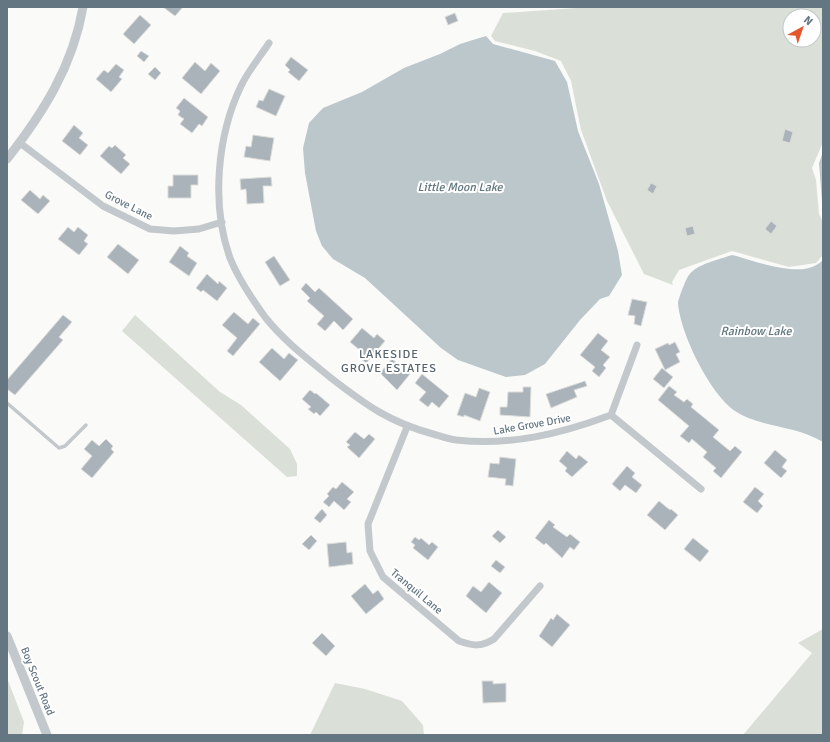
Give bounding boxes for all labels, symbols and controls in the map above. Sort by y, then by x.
north arrow [782,8,822,48]
text: N [801,13,815,28]
water label: Little Moon Lake [417,180,504,195]
street label: Grove Lane [103,188,155,223]
water label: Rainbow Lake [721,324,792,339]
district label: LAKESIDE GROVE ESTATES [341,347,437,376]
street label: Lake Grove Drive [492,411,572,438]
street label: Tranquil Lane [388,566,445,617]
street label: Boy Scout Road [18,645,57,717]

